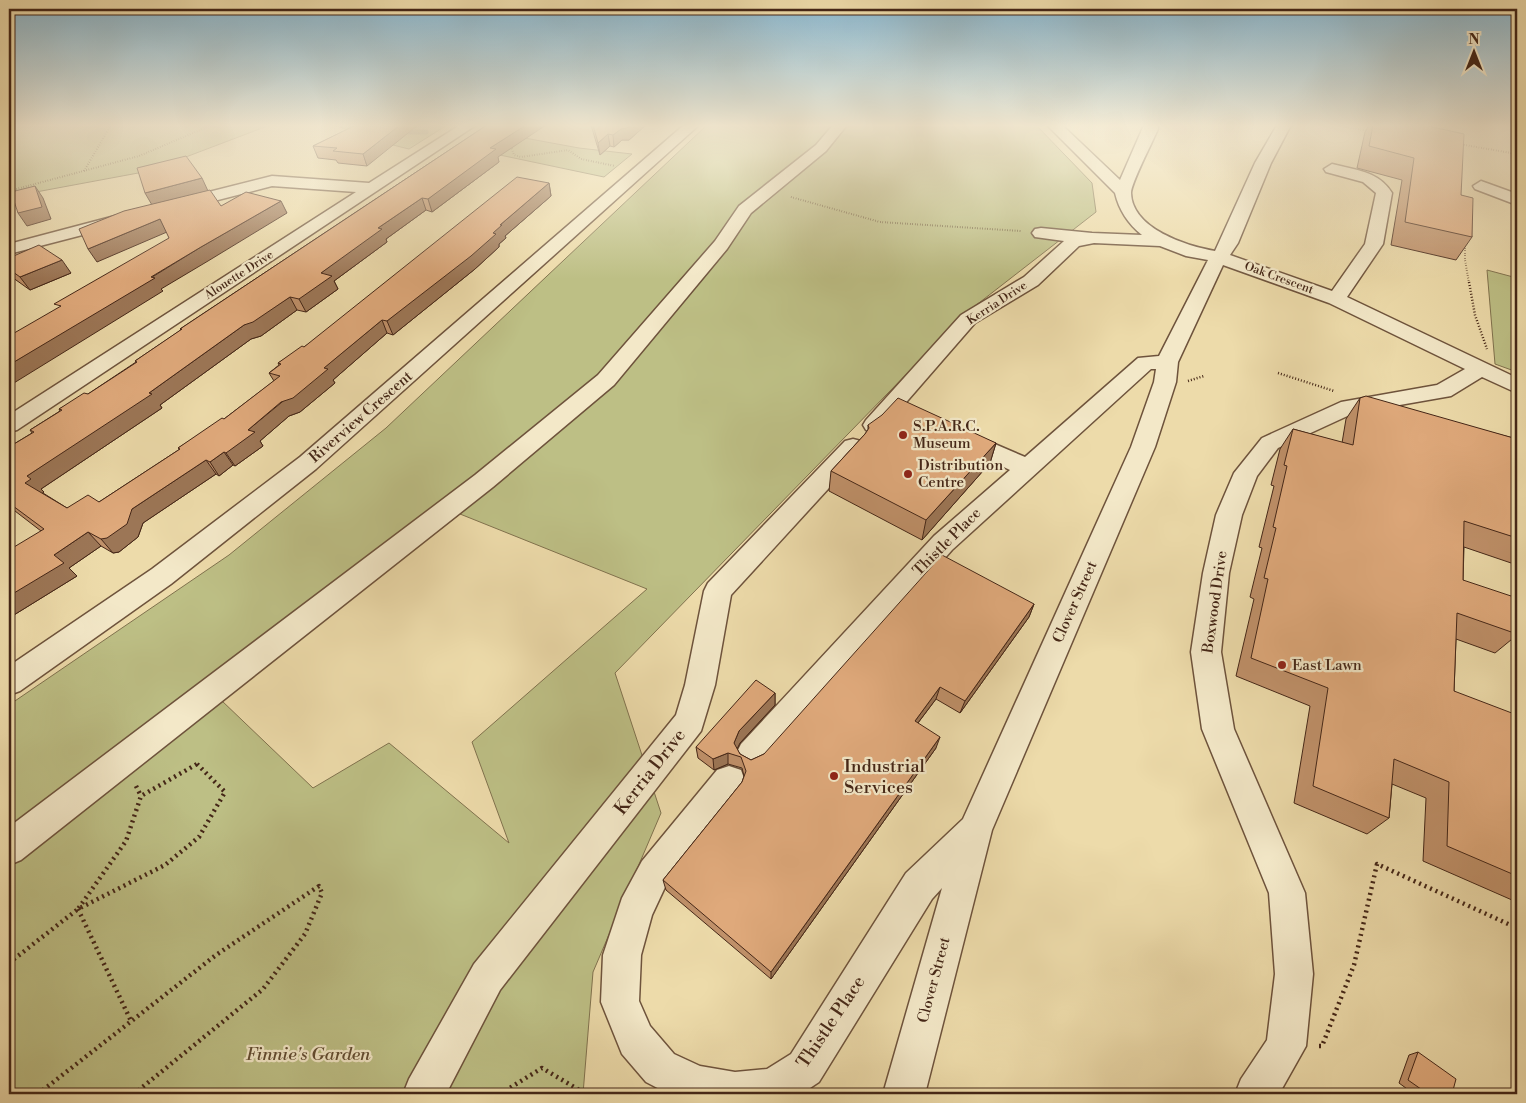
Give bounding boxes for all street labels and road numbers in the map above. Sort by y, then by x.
street label: Alouette Drive [201,247,276,303]
street label: Oak Crescent [1242,259,1316,298]
street label: Kerria Drive [964,278,1030,328]
street label: Riverview Crescent [305,366,417,467]
street label: Thistle Place [909,504,985,580]
street label: Boxwood Drive [1198,550,1232,655]
street label: Clover Street [1048,557,1102,646]
street label: Kerria Drive [609,724,691,820]
street label: Clover Street [913,934,955,1025]
street label: Thistle Place [792,971,870,1073]

